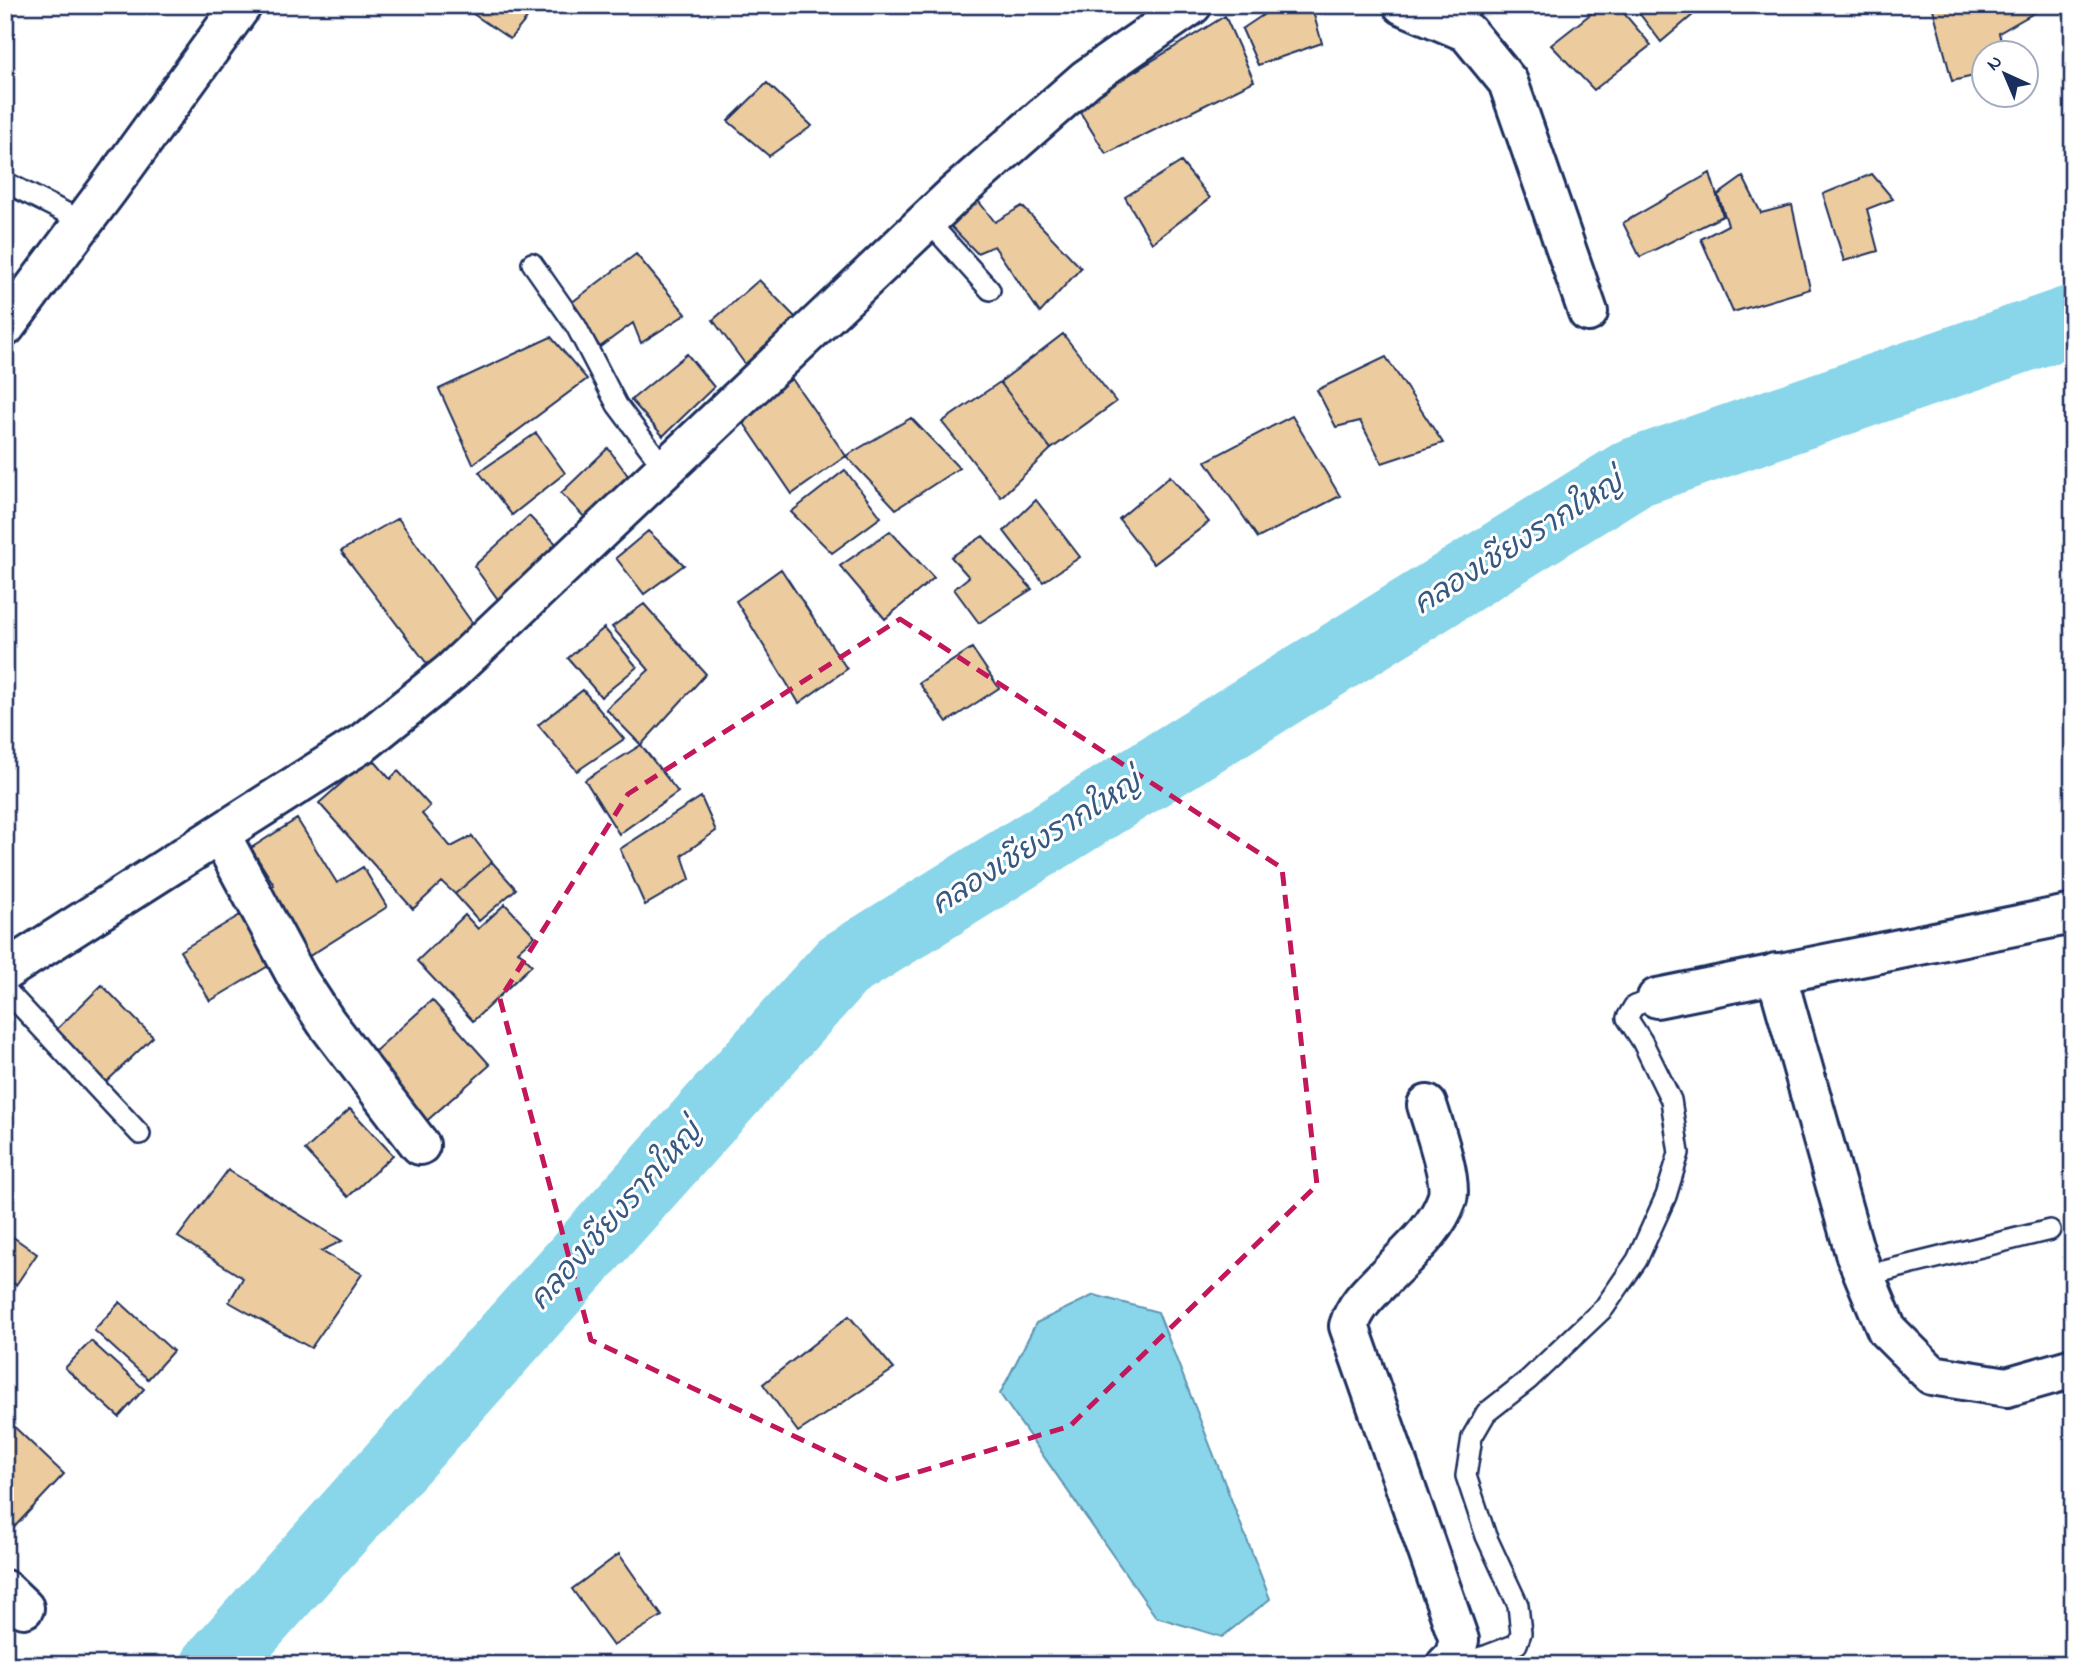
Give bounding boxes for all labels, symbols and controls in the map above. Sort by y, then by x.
north arrow [1969,38,2039,108]
text: N [1981,49,2009,78]
water label: คลองเชียงรากใหญ่ [1405,459,1637,627]
water label: คลองเชียงรากใหญ่ [923,759,1155,927]
water label: คลองเชียงรากใหญ่ [519,1108,717,1321]

